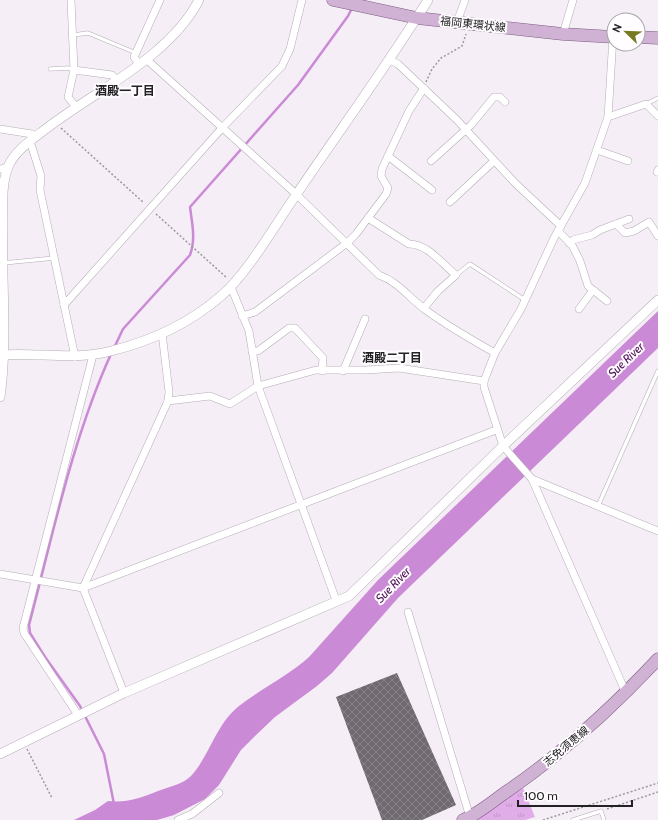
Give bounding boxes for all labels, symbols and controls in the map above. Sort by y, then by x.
north arrow [606,12,646,52]
street label: 福岡東環状線 [439,14,507,34]
text: N [609,22,625,34]
district label: 酒殿一丁目 [95,83,155,98]
water label: Sue River [605,338,648,380]
district label: 酒殿二丁目 [362,350,422,365]
water label: Sue River [372,563,414,606]
street label: 志免須恵線 [540,723,592,769]
scale bar [518,782,632,808]
text: 100 m [524,788,558,803]

